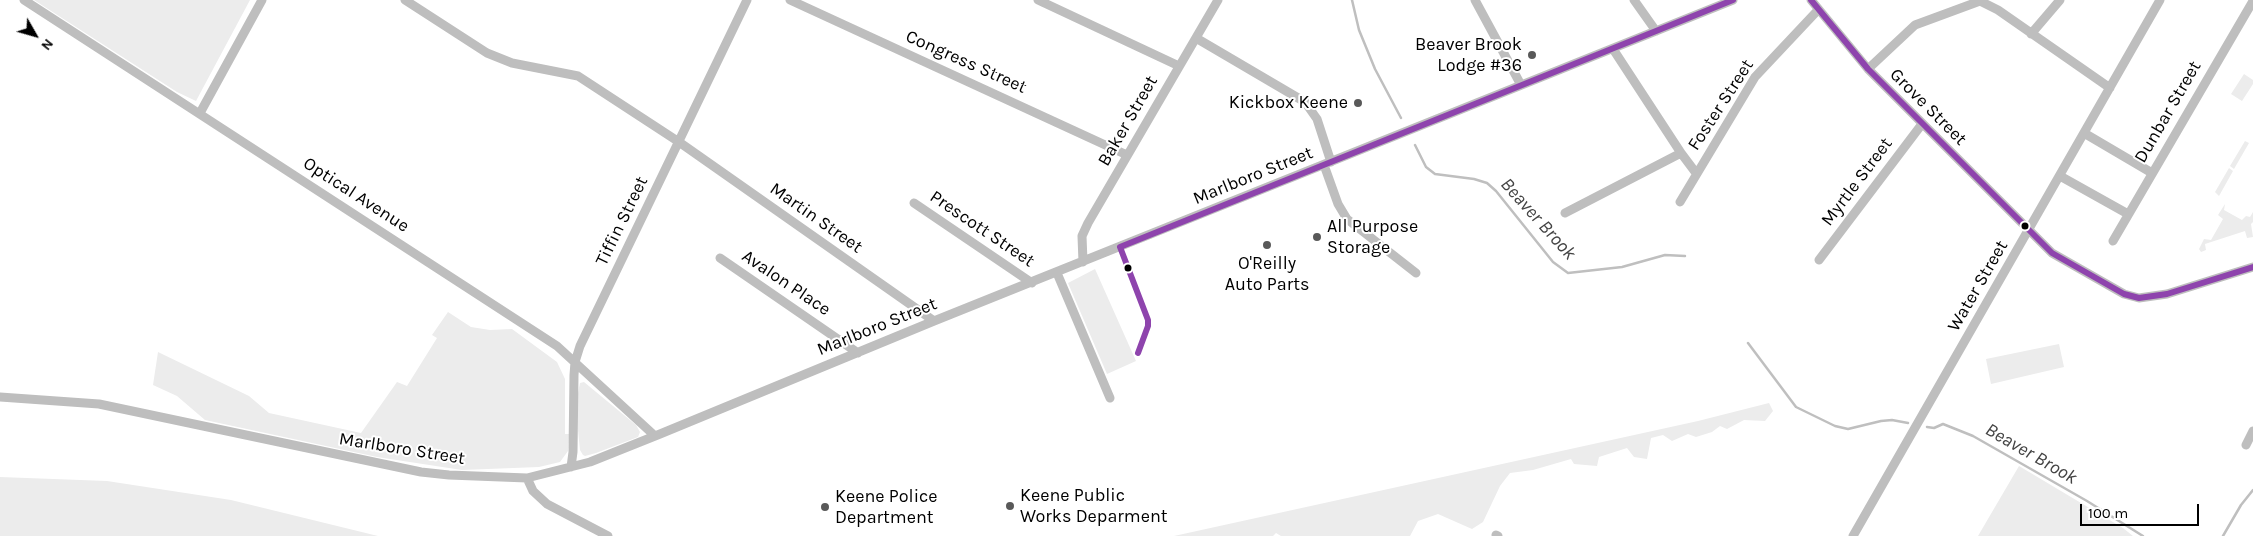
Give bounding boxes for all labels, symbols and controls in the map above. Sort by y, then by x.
north arrow [10,10,60,60]
street label: Congress Street [902,26,1030,98]
place label: Beaver Brook Lodge #36 [1415,34,1522,76]
text: N [37,35,57,54]
marker: Beaver Brook Lodge #36 [1526,49,1538,61]
street label: Foster Street [1684,55,1758,155]
street label: Dunbar Street [2130,57,2206,167]
street label: Grove Street [1885,64,1971,150]
street label: Baker Street [1093,72,1163,170]
place label: Kickbox Keene [1229,92,1348,114]
marker: Kickbox Keene [1352,97,1364,109]
street label: Myrtle Street [1817,134,1897,230]
street label: Marlboro Street [1190,142,1316,210]
street label: Optical Avenue [299,153,413,237]
street label: Tiffin Street [591,173,653,269]
water label: Beaver Brook [1495,173,1581,265]
street label: Martin Street [765,178,867,258]
street label: Prescott Street [926,186,1038,272]
place label: All Purpose Storage [1327,216,1418,258]
unlabelled marker [2020,221,2030,231]
marker: All Purpose Storage [1311,231,1323,243]
street label: Water Street [1943,237,2013,335]
marker: O'Reilly Auto Parts [1261,239,1273,251]
street label: Avalon Place [738,245,834,321]
place label: O'Reilly Auto Parts [1225,253,1309,296]
unlabelled marker [1123,263,1133,273]
street label: Marlboro Street [814,293,940,361]
water label: Beaver Brook [1981,419,2081,489]
street label: Marlboro Street [337,428,467,470]
place label: Keene Public Works Deparment [1020,485,1168,528]
place label: Keene Police Department [835,486,938,528]
scale bar [2083,494,2202,526]
marker: Keene Public Works Deparment [1004,500,1016,512]
marker: Keene Police Department [819,501,831,513]
text: 100 m [2088,504,2128,522]

